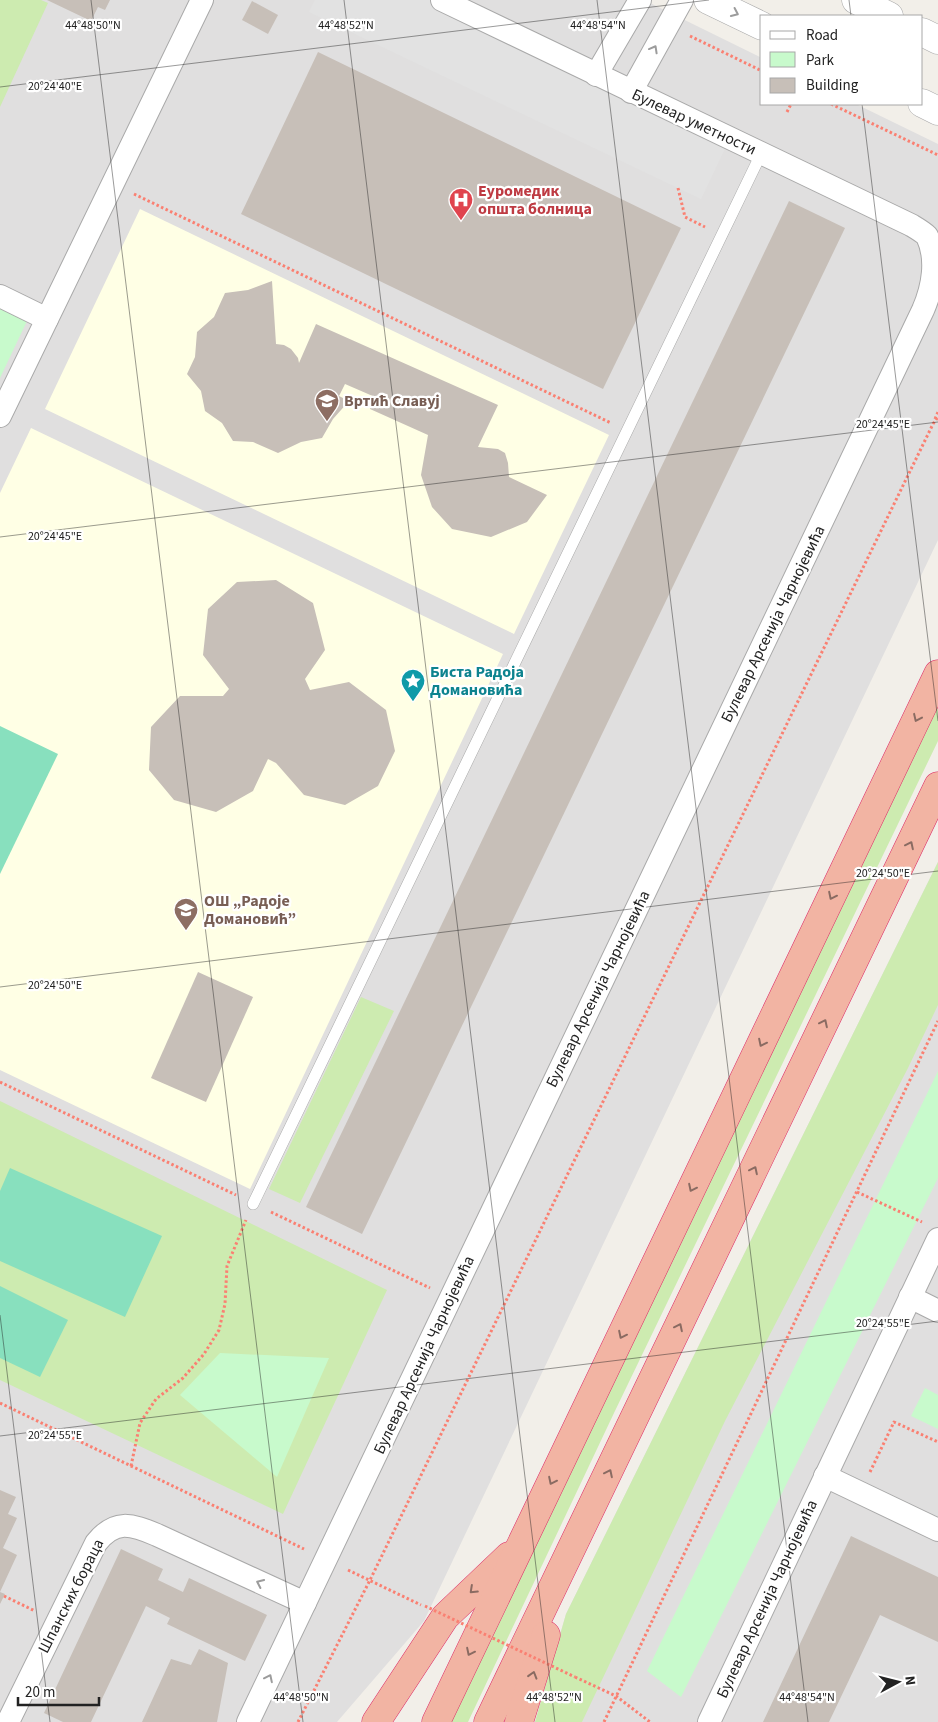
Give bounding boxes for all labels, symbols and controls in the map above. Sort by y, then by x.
one-way arrow [730,6,739,17]
legend [760,15,923,105]
text: 44°48'50"N [65,17,121,34]
text: 44°48'52"N [318,17,374,34]
text: 44°48'54"N [570,17,626,34]
text: Road [806,25,838,46]
one-way arrow [648,45,658,54]
text: Park [806,50,835,71]
text: Building [806,75,859,96]
text: 20°24'40"E [28,78,82,95]
street label: Булевар уметности [628,83,760,161]
place label: Еуромедик општа болница [478,180,592,220]
hospital icon: Еуромедик општа болница [448,187,474,221]
school or university icon: Вртић Славуј [314,388,340,422]
place label: Вртић Славуј [344,390,440,412]
text: 20°24'45"E [856,416,910,433]
street label: Булевар Арсенија Чарнојевића [716,522,830,726]
text: 20°24'45"E [28,528,82,545]
place label: Биста Радоја Домановића [430,661,524,701]
place icon: Биста Радоја Домановића [400,668,426,702]
one-way arrow [913,713,924,722]
one-way arrow [903,841,914,850]
text: 20°24'50"E [856,865,910,882]
street label: Булевар Арсенија Чарнојевића [541,887,655,1091]
place label: ОШ „Радоје Домановић” [204,890,296,930]
one-way arrow [828,891,838,900]
school or university icon: ОШ „Радоје Домановић” [173,897,199,931]
text: 20°24'50"E [28,977,82,994]
one-way arrow [818,1019,829,1028]
one-way arrow [758,1037,768,1046]
one-way arrow [748,1166,758,1175]
one-way arrow [688,1183,698,1192]
street label: Булевар Арсенија Чарнојевића [368,1252,480,1458]
text: 20°24'55"E [856,1315,910,1332]
one-way arrow [673,1323,683,1332]
one-way arrow [618,1329,628,1338]
text: 20°24'55"E [28,1427,82,1444]
one-way arrow [603,1469,613,1478]
one-way arrow [547,1476,558,1485]
street label: Булевар Арсенија Чарнојевића [711,1496,823,1702]
street label: Шпанских бораца [33,1535,109,1657]
one-way arrow [256,1578,265,1589]
one-way arrow [470,1584,479,1593]
one-way arrow [466,1646,476,1655]
north arrow [873,1657,923,1707]
one-way arrow [528,1672,538,1680]
scale bar [18,1674,99,1706]
one-way arrow [263,1674,273,1683]
text: N [899,1675,920,1686]
text: 20 m [25,1682,55,1703]
text: 44°48'50"N [273,1689,329,1706]
text: 44°48'52"N [526,1689,582,1706]
text: 44°48'54"N [779,1689,835,1706]

